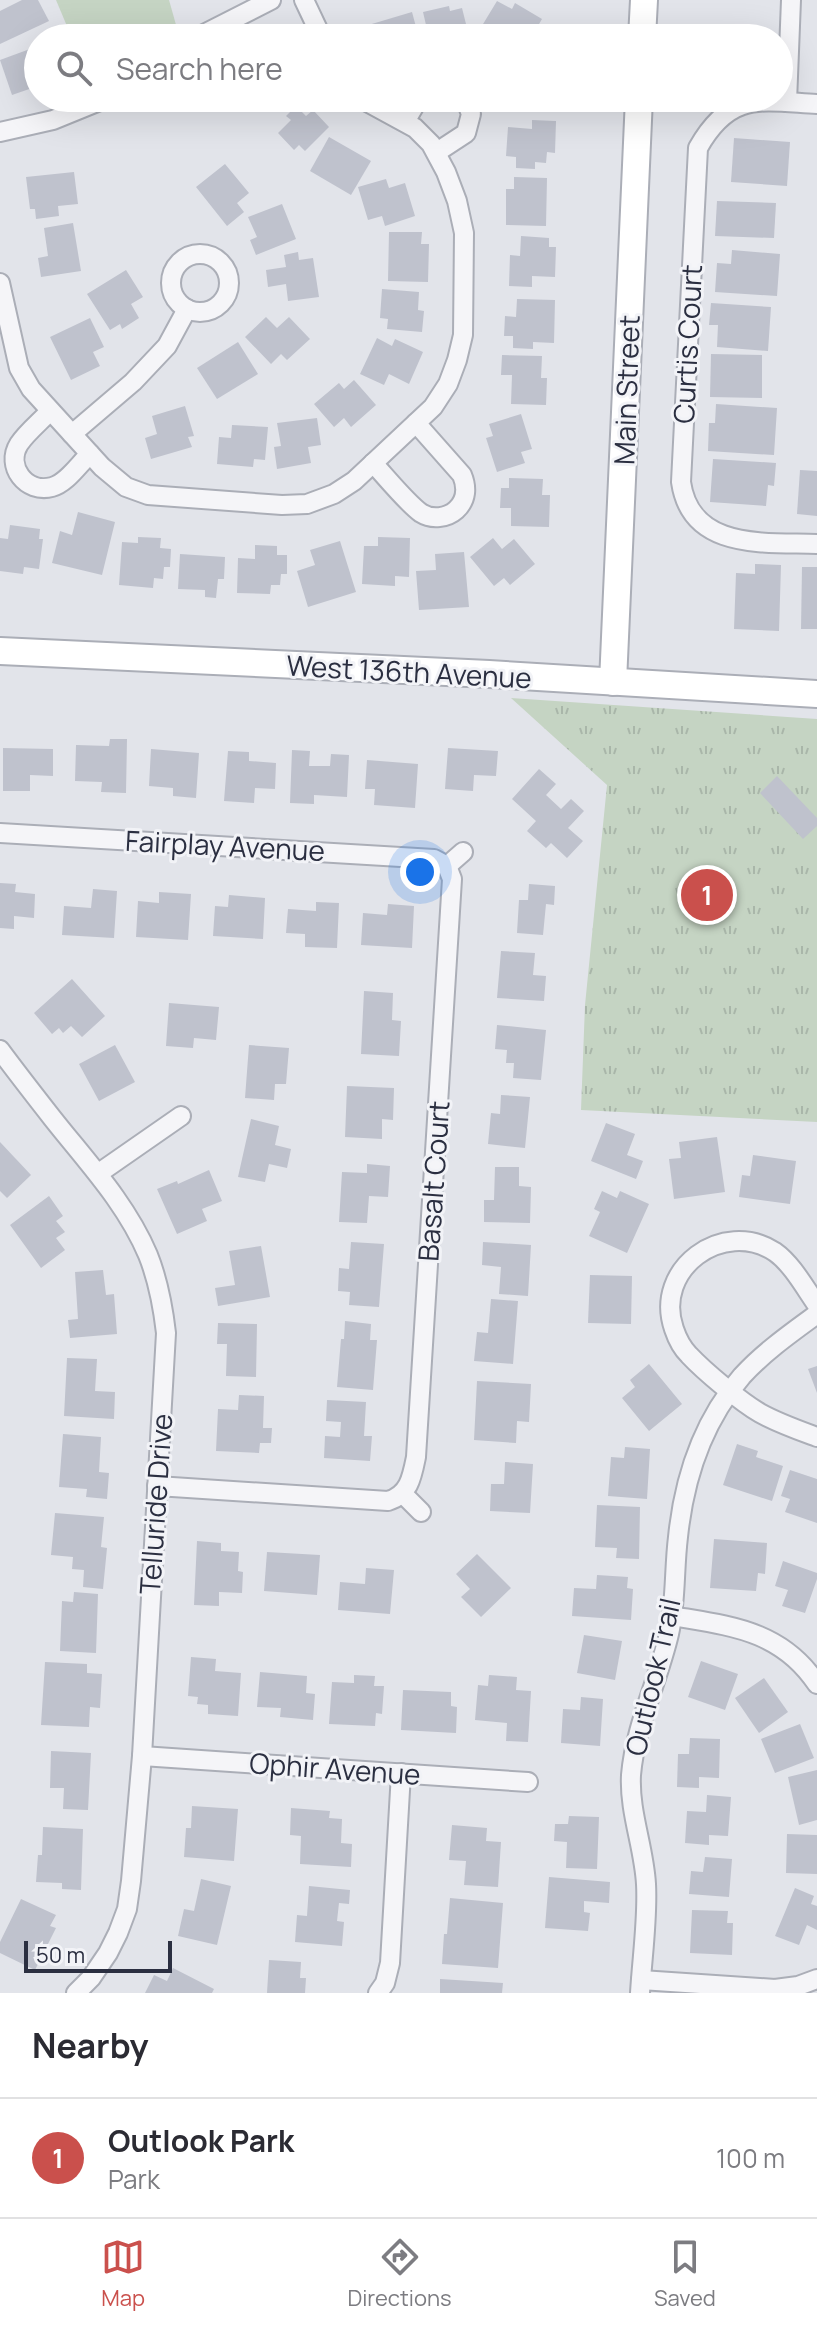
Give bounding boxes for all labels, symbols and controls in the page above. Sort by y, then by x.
search box [24,24,793,112]
icon: search [52,46,96,90]
text: Search here [116,48,283,89]
street label: Curtis Court [664,263,710,425]
street label: Main Street [604,314,648,466]
street label: West 136th Avenue [285,646,533,696]
street label: Fairplay Avenue [124,821,326,869]
your location [400,852,440,892]
pin: 1 [681,865,733,925]
street label: Basalt Court [408,1099,458,1262]
street label: Telluride Drive [130,1412,180,1596]
street label: Outlook Trail [615,1594,689,1759]
street label: Ophir Avenue [248,1743,422,1793]
scale bar [24,1937,172,1973]
text: 50 m [36,1940,85,1970]
text: Nearby [32,2022,148,2068]
text: Outlook Park [108,2120,294,2161]
text: 1 [52,2140,64,2176]
text: 100 m [716,2140,785,2176]
text: Park [108,2161,160,2197]
tab: Map [101,2235,145,2313]
tab: Directions [347,2235,452,2313]
tab: Saved [654,2235,716,2313]

